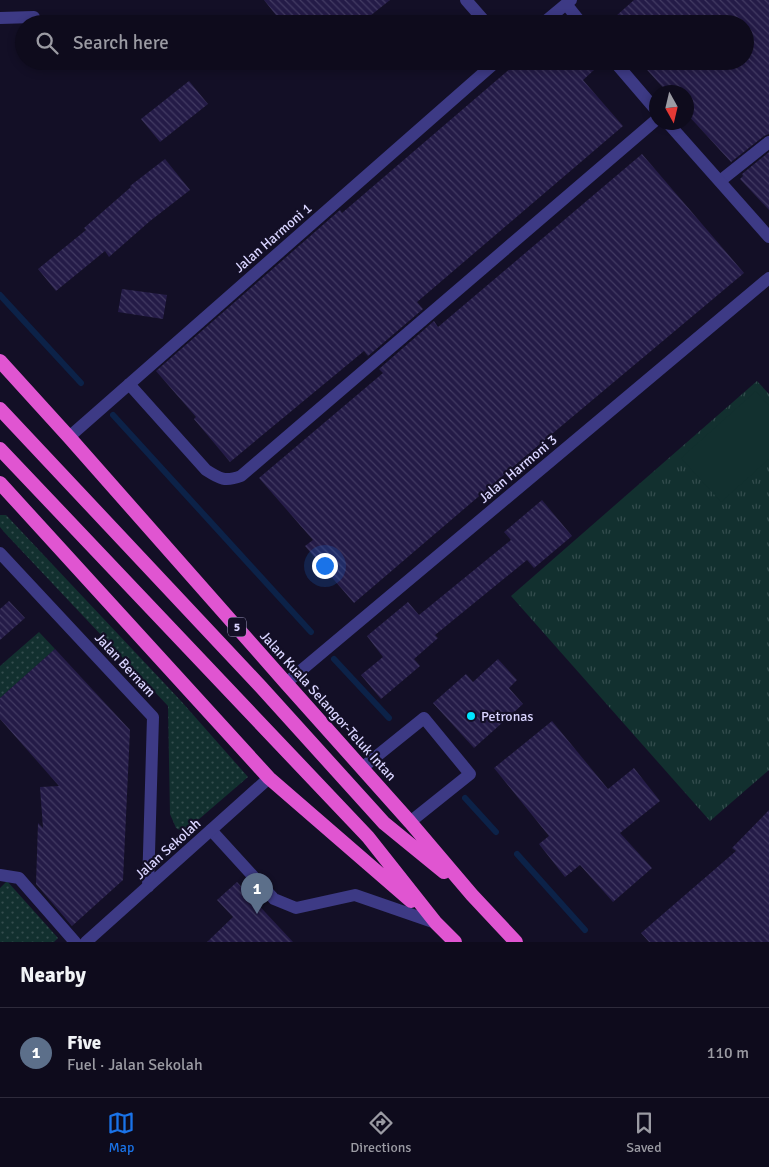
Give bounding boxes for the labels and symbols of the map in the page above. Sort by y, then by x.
north arrow [649,85,694,130]
street label: Jalan Harmoni 1 [231,200,315,276]
street label: Jalan Harmoni 3 [475,431,561,507]
your location [312,553,338,579]
road number: 5 [228,618,246,636]
street label: Jalan Kuala Selangor-Teluk Intan [256,628,400,784]
street label: Jalan Bernam [91,629,159,701]
place label: Petronas [481,708,534,725]
marker: Petronas [465,710,477,722]
street label: Jalan Sekolah [132,815,204,883]
pin: 1 [241,873,273,914]

